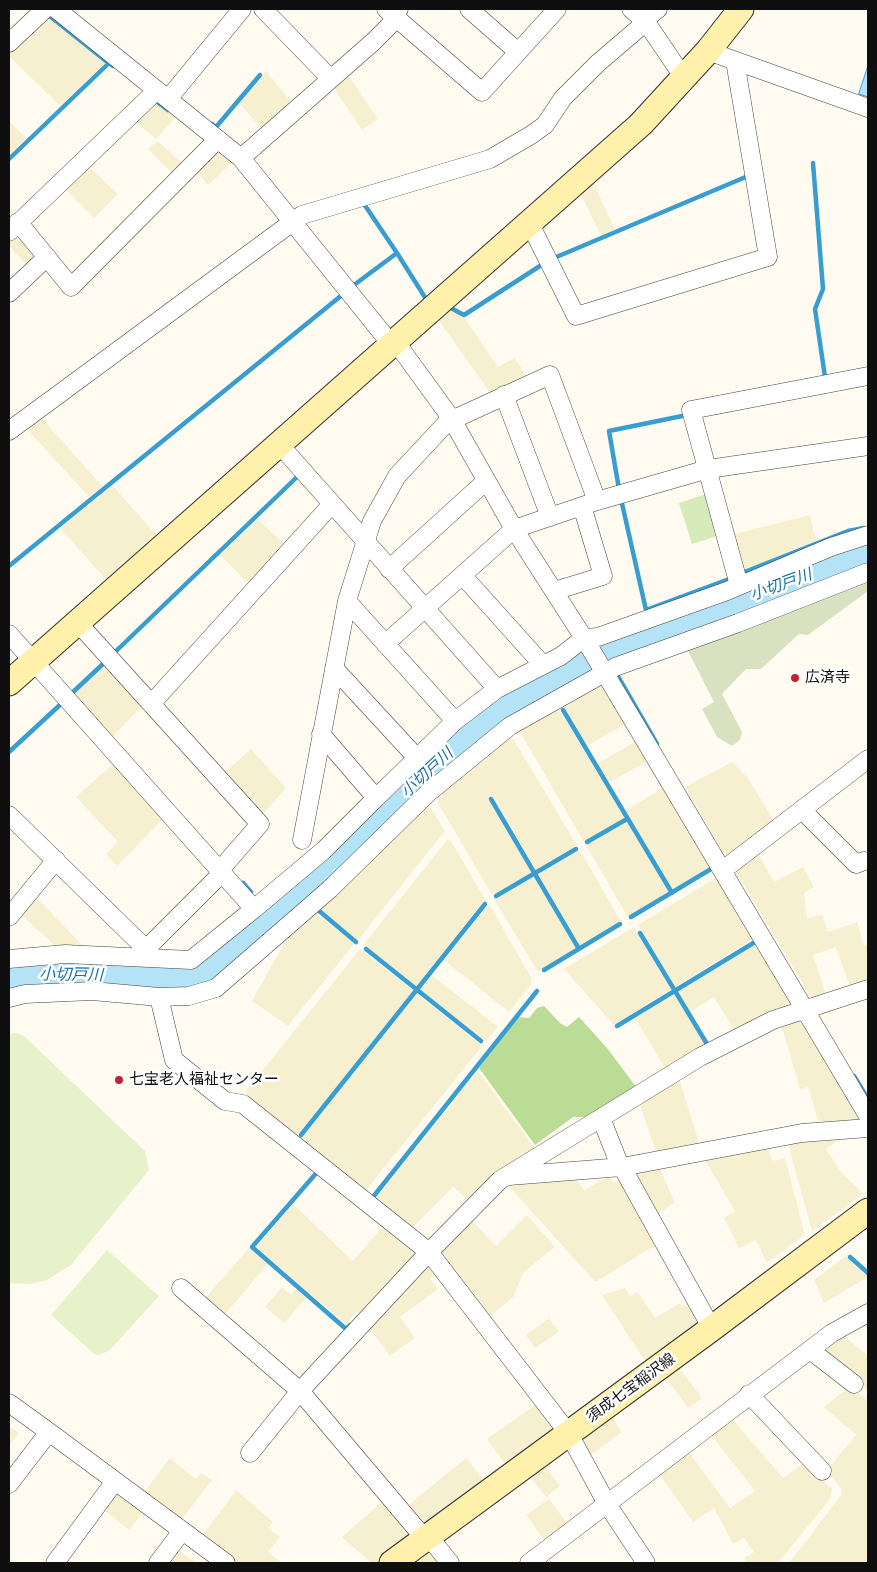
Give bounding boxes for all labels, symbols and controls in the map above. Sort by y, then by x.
water label: 小切戸川 [748,565,814,605]
place label: 広済寺 [805,669,850,687]
marker: 広済寺 [789,672,801,684]
water label: 小切戸川 [397,744,457,802]
water label: 小切戸川 [39,965,103,985]
place label: 七宝老人福祉センター [129,1071,279,1089]
marker: 七宝老人福祉センター [113,1074,125,1086]
street label: 須成七宝稲沢線 [583,1350,679,1426]

